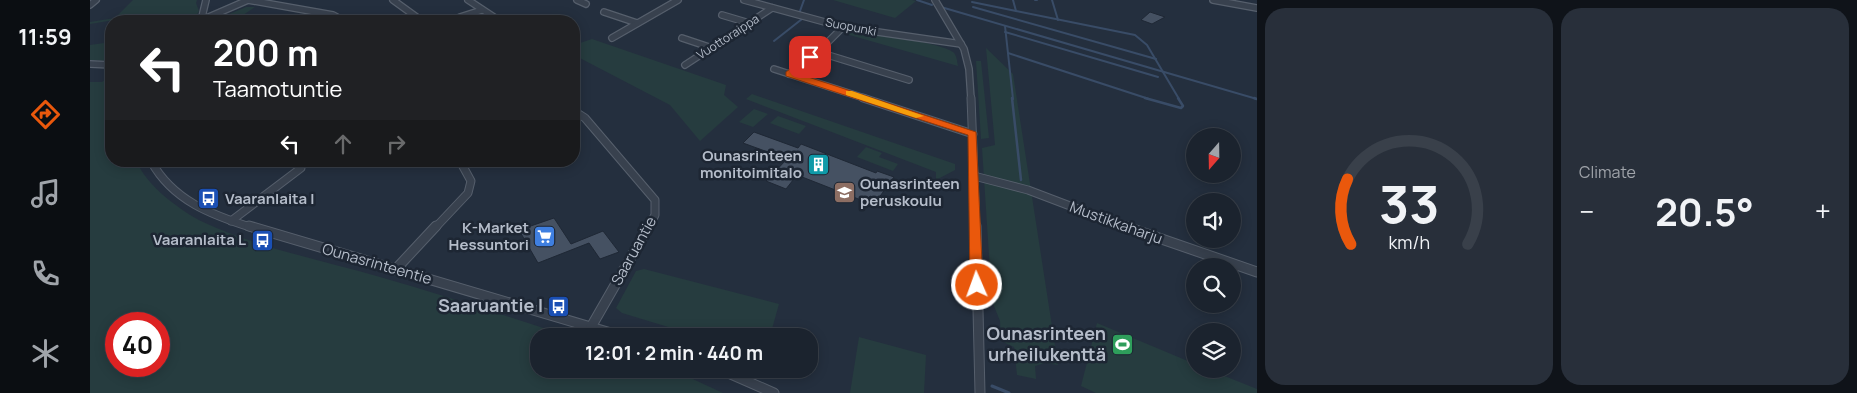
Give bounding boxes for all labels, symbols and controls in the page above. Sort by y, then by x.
street label: Vuottoraippa [693,10,762,63]
street label: Suopunki [824,13,878,40]
text: 11:59 [18,22,72,52]
text: 200 m [213,29,318,77]
icon: left [130,35,195,100]
pin [789,36,831,78]
icon: arrive [796,43,824,71]
text: Taamotuntie [213,74,342,104]
icon: directions [28,97,63,132]
north arrow [1186,128,1241,182]
map controls [1186,128,1241,378]
icon: left [276,130,304,158]
icon: ahead [329,130,357,158]
icon: right [382,130,410,158]
place label: Ounasrinteen monitoimitalo [700,145,802,183]
building icon: Ounasrinteen monitoimitalo [806,153,830,177]
text: Climate [1579,161,1636,183]
text: 33 [1379,168,1439,239]
place label: Ounasrinteen peruskoulu [860,173,960,211]
icon: music [28,176,63,211]
school or university icon: Ounasrinteen peruskoulu [832,181,856,205]
text: 20.5° [1655,185,1754,237]
bus stop icon: Vaaranlaita I [197,187,221,211]
place label: Vaaranlaita I [225,188,314,209]
text: − [1579,192,1594,230]
text: + [1815,192,1831,230]
button: sound [1186,193,1241,248]
street label: Mustikkaharju [1067,196,1166,249]
street label: Saaruantie [606,212,661,289]
place label: K-Market Hessuntori [449,217,529,255]
supermarket icon: K-Market Hessuntori [533,225,557,249]
bus stop icon: Vaaranlaita L [250,228,274,252]
place label: Vaaranlaita L [153,229,246,250]
text: km/h [1388,230,1430,254]
street label: Ounasrinteentie [320,238,435,289]
icon: phone [28,256,63,291]
position arrow [950,258,1002,310]
button: search [1186,258,1241,313]
place label: Saaruantie I [438,293,543,317]
bus stop icon: Saaruantie I [547,294,571,318]
speed limit sign: 40 [105,312,170,377]
place label: Ounasrinteen urheilukenttä [986,321,1106,366]
button: layers [1186,323,1241,378]
sports icon: Ounasrinteen urheilukenttä [1110,332,1134,356]
icon: climate [28,336,63,371]
text: 12:01 · 2 min · 440 m [585,340,763,366]

